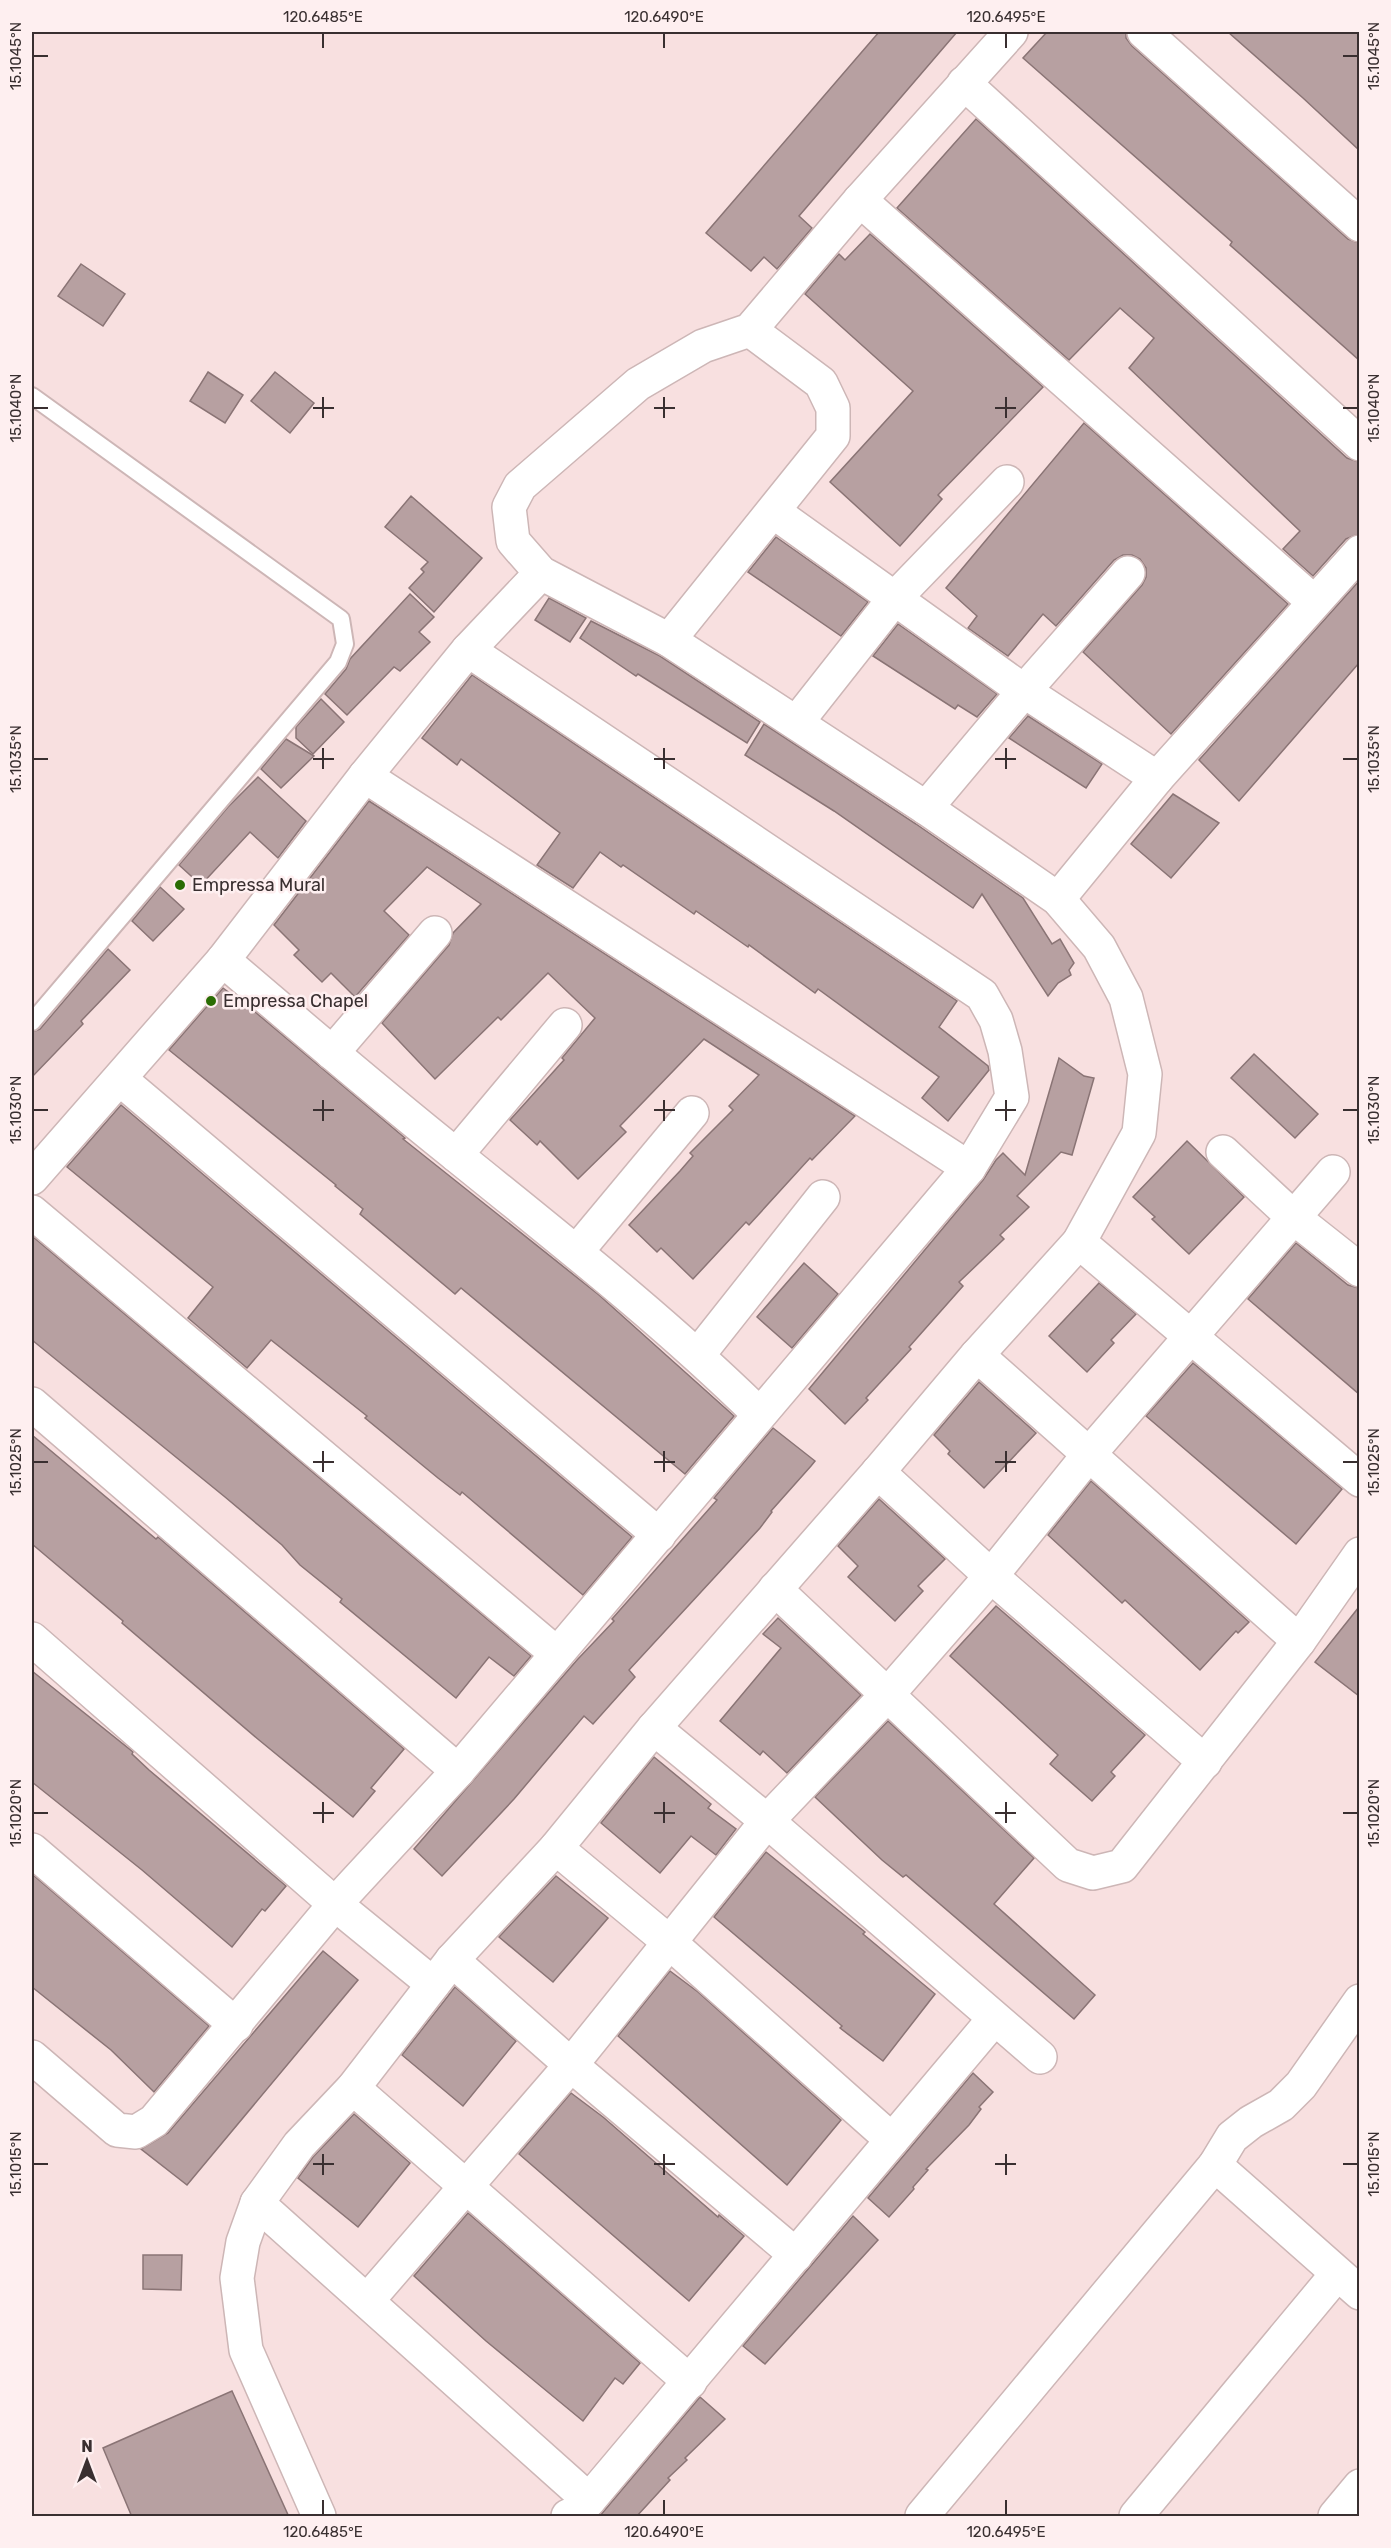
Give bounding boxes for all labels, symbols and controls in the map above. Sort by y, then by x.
text: 120.6485°E [283,8,363,26]
text: 120.6490°E [624,8,704,26]
text: 120.6495°E [966,8,1046,26]
text: 15.1045°N [7,22,25,90]
text: 15.1045°N [1365,22,1383,90]
text: 15.1040°N [7,373,25,443]
text: 15.1040°N [1365,373,1383,443]
text: 15.1035°N [7,725,25,793]
text: 15.1035°N [1365,725,1383,793]
place label: Empressa Mural [192,874,325,896]
marker: Empressa Mural [173,878,187,892]
place label: Empressa Chapel [223,990,368,1012]
marker: Empressa Chapel [204,994,218,1008]
text: 15.1030°N [7,1076,25,1144]
text: 15.1030°N [1365,1076,1383,1144]
text: 15.1025°N [7,1428,25,1496]
text: 15.1025°N [1365,1428,1383,1496]
text: 15.1020°N [7,1779,25,1847]
text: 15.1020°N [1365,1779,1383,1847]
text: 15.1015°N [7,2131,25,2197]
text: 15.1015°N [1365,2131,1383,2197]
north arrow [57,2431,117,2491]
text: N [81,2437,93,2456]
text: 120.6485°E [283,2523,363,2541]
text: 120.6490°E [624,2523,704,2541]
text: 120.6495°E [966,2523,1046,2541]

